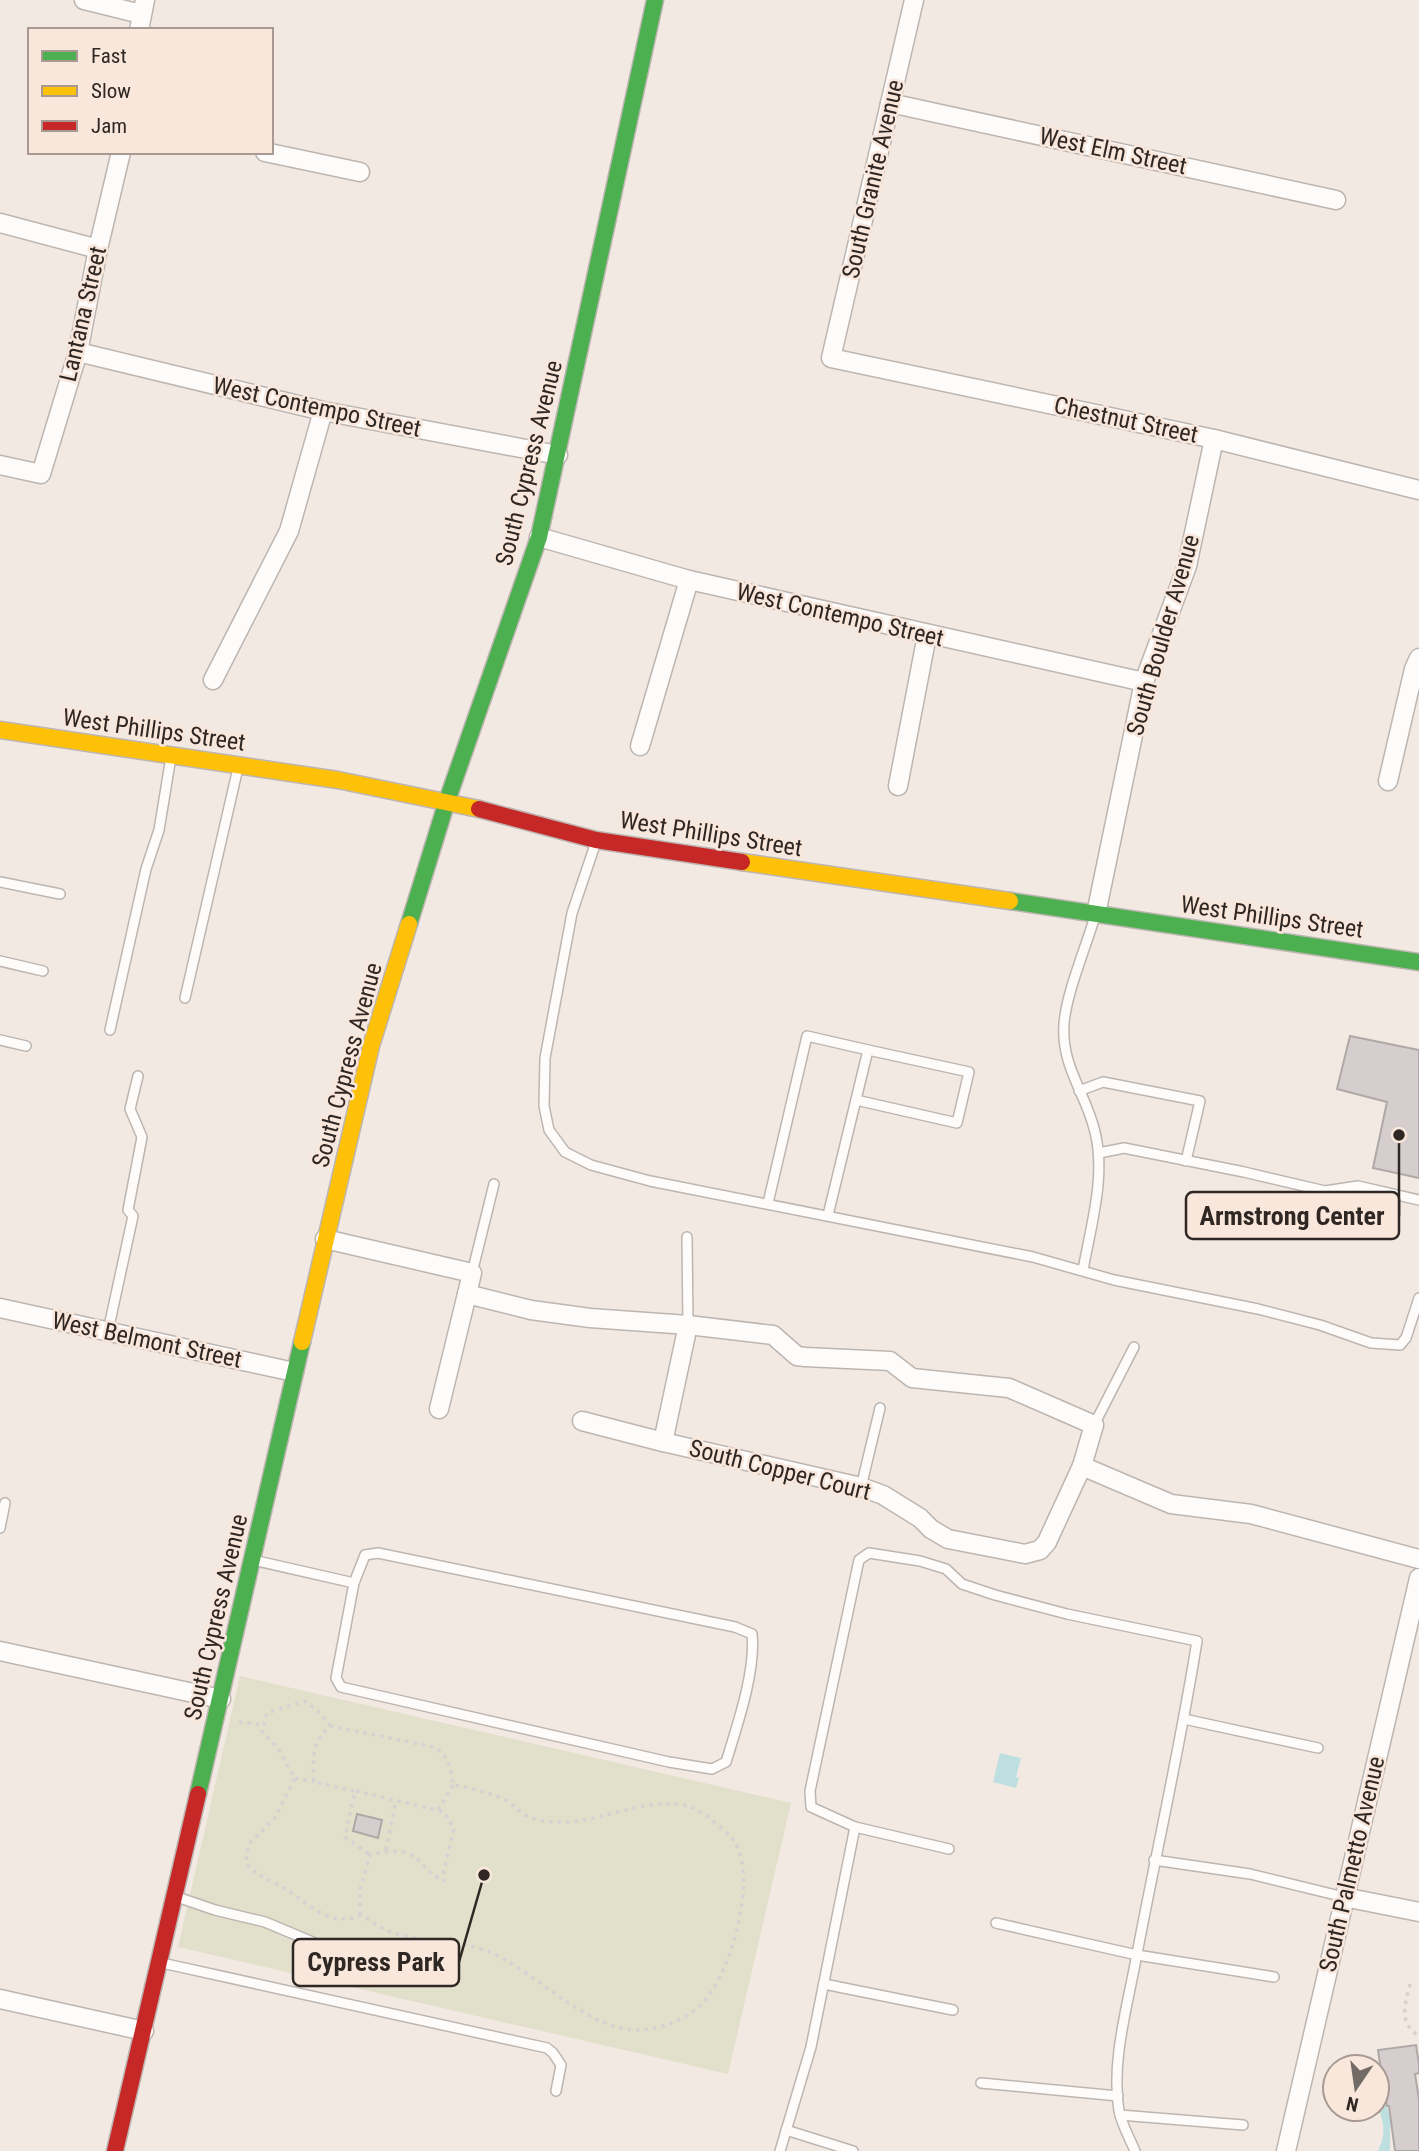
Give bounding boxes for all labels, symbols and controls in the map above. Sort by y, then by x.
legend [28,28,273,154]
text: Fast [91,44,127,68]
street label: South Granite Avenue [837,77,909,281]
text: Slow [91,79,131,103]
text: Jam [91,114,127,138]
street label: West Elm Street [1037,122,1189,180]
street label: Lantana Street [54,244,112,384]
street label: South Cypress Avenue [490,357,568,569]
street label: West Contempo Street [210,371,424,443]
street label: Chestnut Street [1051,391,1201,449]
street label: South Boulder Avenue [1121,531,1205,739]
street label: West Contempo Street [734,578,946,652]
street label: West Phillips Street [61,703,247,757]
street label: West Phillips Street [618,806,804,862]
street label: West Phillips Street [1179,890,1365,944]
street label: South Cypress Avenue [306,960,388,1170]
callout: Armstrong Center [1186,1192,1399,1239]
text: Armstrong Center [1199,1201,1385,1231]
street label: West Belmont Street [50,1306,244,1374]
street label: South Copper Court [686,1434,874,1506]
street label: South Cypress Avenue [179,1511,253,1723]
street label: South Palmetto Avenue [1314,1753,1390,1975]
callout: Cypress Park [293,1939,459,1986]
text: Cypress Park [307,1947,445,1977]
north arrow [1321,2053,1391,2123]
text: N [1344,2092,1361,2117]

